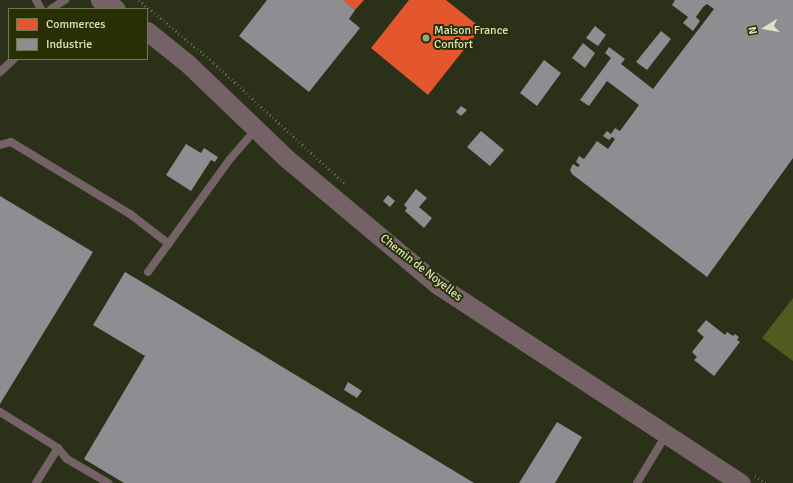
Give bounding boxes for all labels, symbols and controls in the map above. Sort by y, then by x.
legend [8,8,148,60]
north arrow [745,8,785,48]
text: Commerces [46,17,106,32]
place label: Maison France Confort [434,24,508,52]
text: N [746,25,760,35]
marker: Maison France Confort [421,33,431,43]
text: Industrie [46,37,92,52]
street label: Chemin de Noyelles [377,231,465,305]

